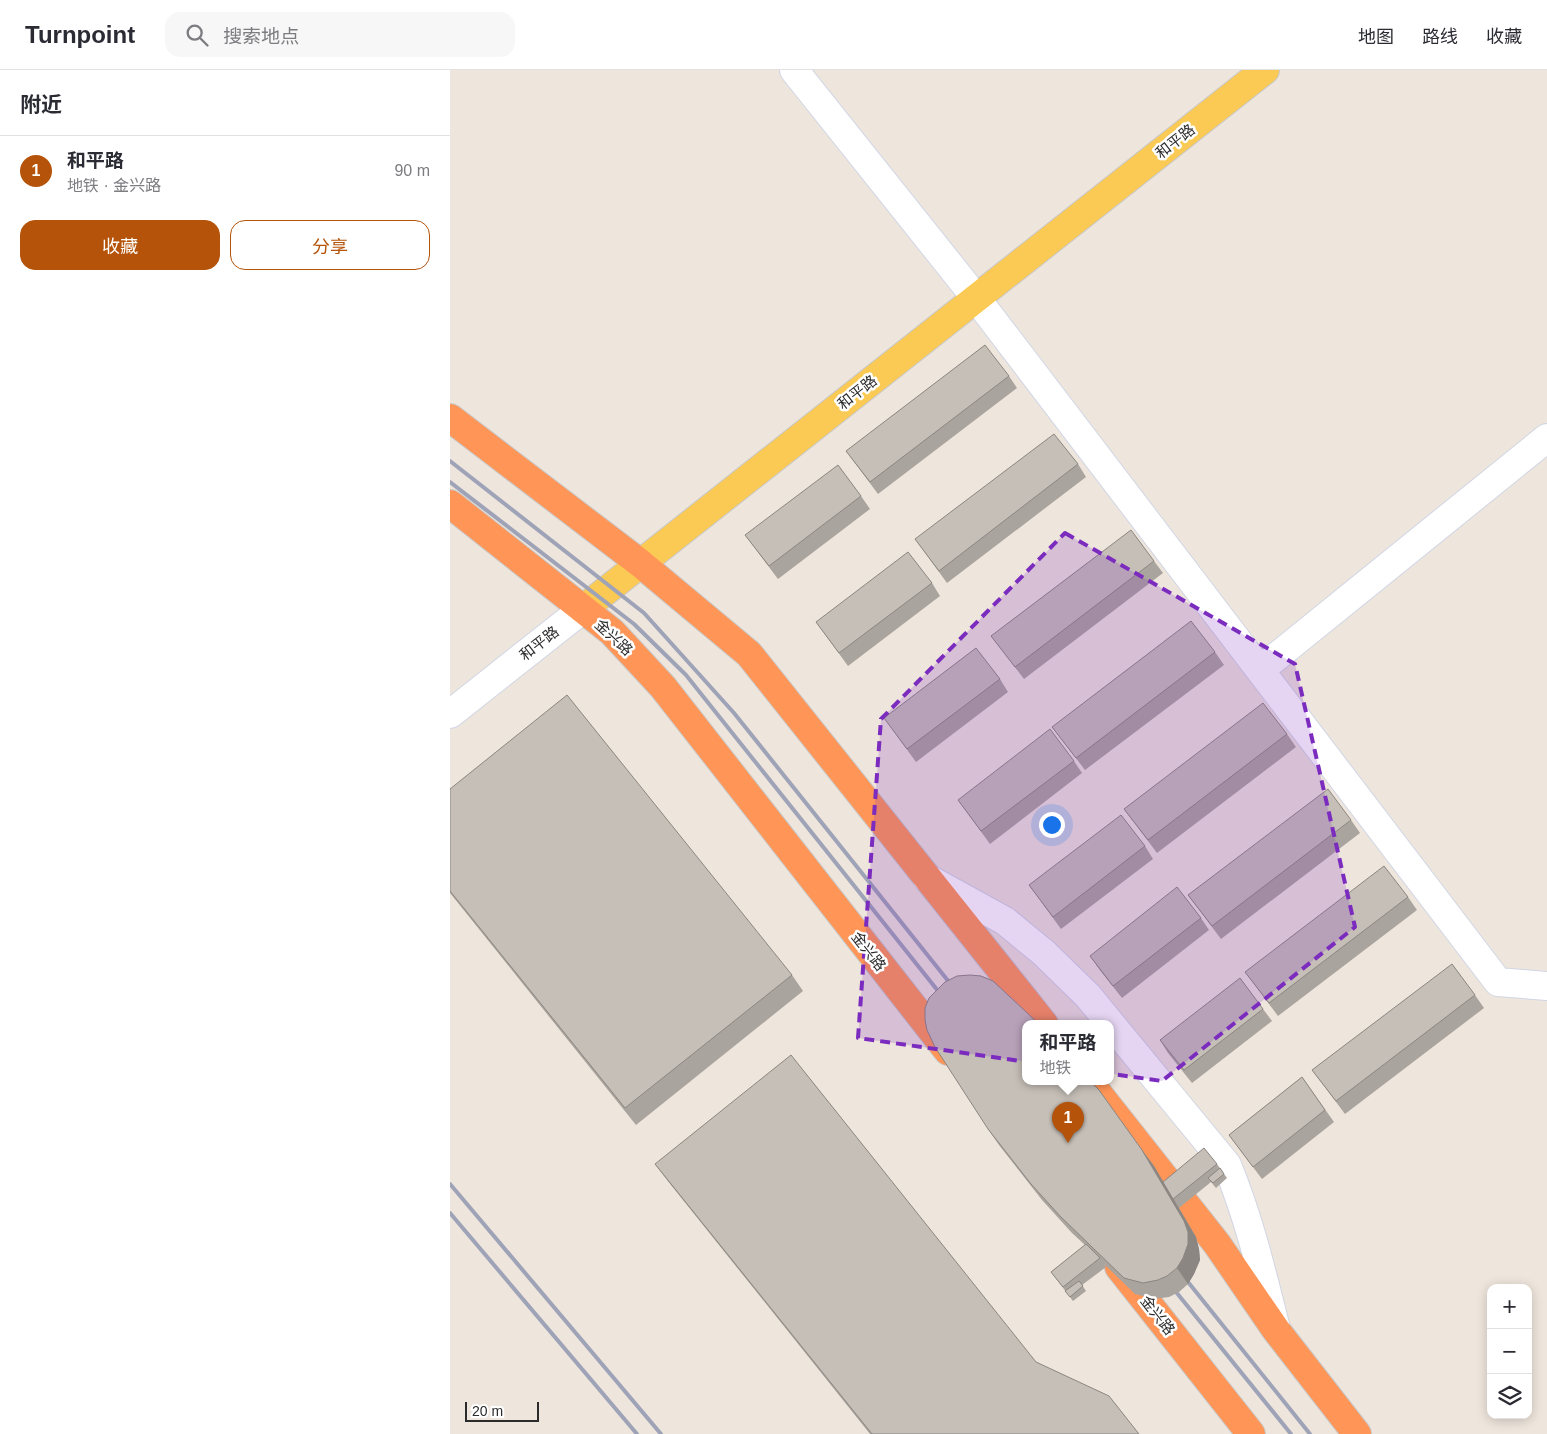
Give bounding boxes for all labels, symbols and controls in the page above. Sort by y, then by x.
search box [165,12,515,57]
text: Turnpoint [25,21,135,48]
icon: search [183,21,211,49]
text: 搜索地点 [223,26,299,47]
text: 地图 [1358,27,1394,47]
text: 路线 [1422,27,1458,47]
text: 收藏 [1486,27,1522,47]
text: 附近 [20,93,62,116]
street label: 和平路 [1152,120,1198,162]
text: 和平路 [67,150,124,171]
text: 1 [32,162,40,179]
text: 90 m [394,162,430,179]
text: 地铁 · 金兴路 [67,177,161,194]
button: 收藏 [20,220,220,270]
button: 分享 [230,220,430,270]
street label: 和平路 [834,371,880,413]
street label: 金兴路 [592,615,636,659]
street label: 和平路 [516,622,562,664]
your location [1039,812,1065,838]
street label: 金兴路 [848,928,890,974]
popup [1022,1020,1114,1085]
text: 和平路 [1039,1032,1097,1053]
text: 地铁 [1039,1059,1072,1076]
pin: 1 [1052,1102,1084,1143]
map controls [1487,1284,1532,1419]
button: + [1487,1284,1532,1329]
street label: 金兴路 [1137,1292,1179,1338]
button: − [1487,1329,1532,1374]
button: layers [1487,1374,1532,1419]
scale bar [465,1399,539,1422]
text: 20 m [472,1403,503,1419]

